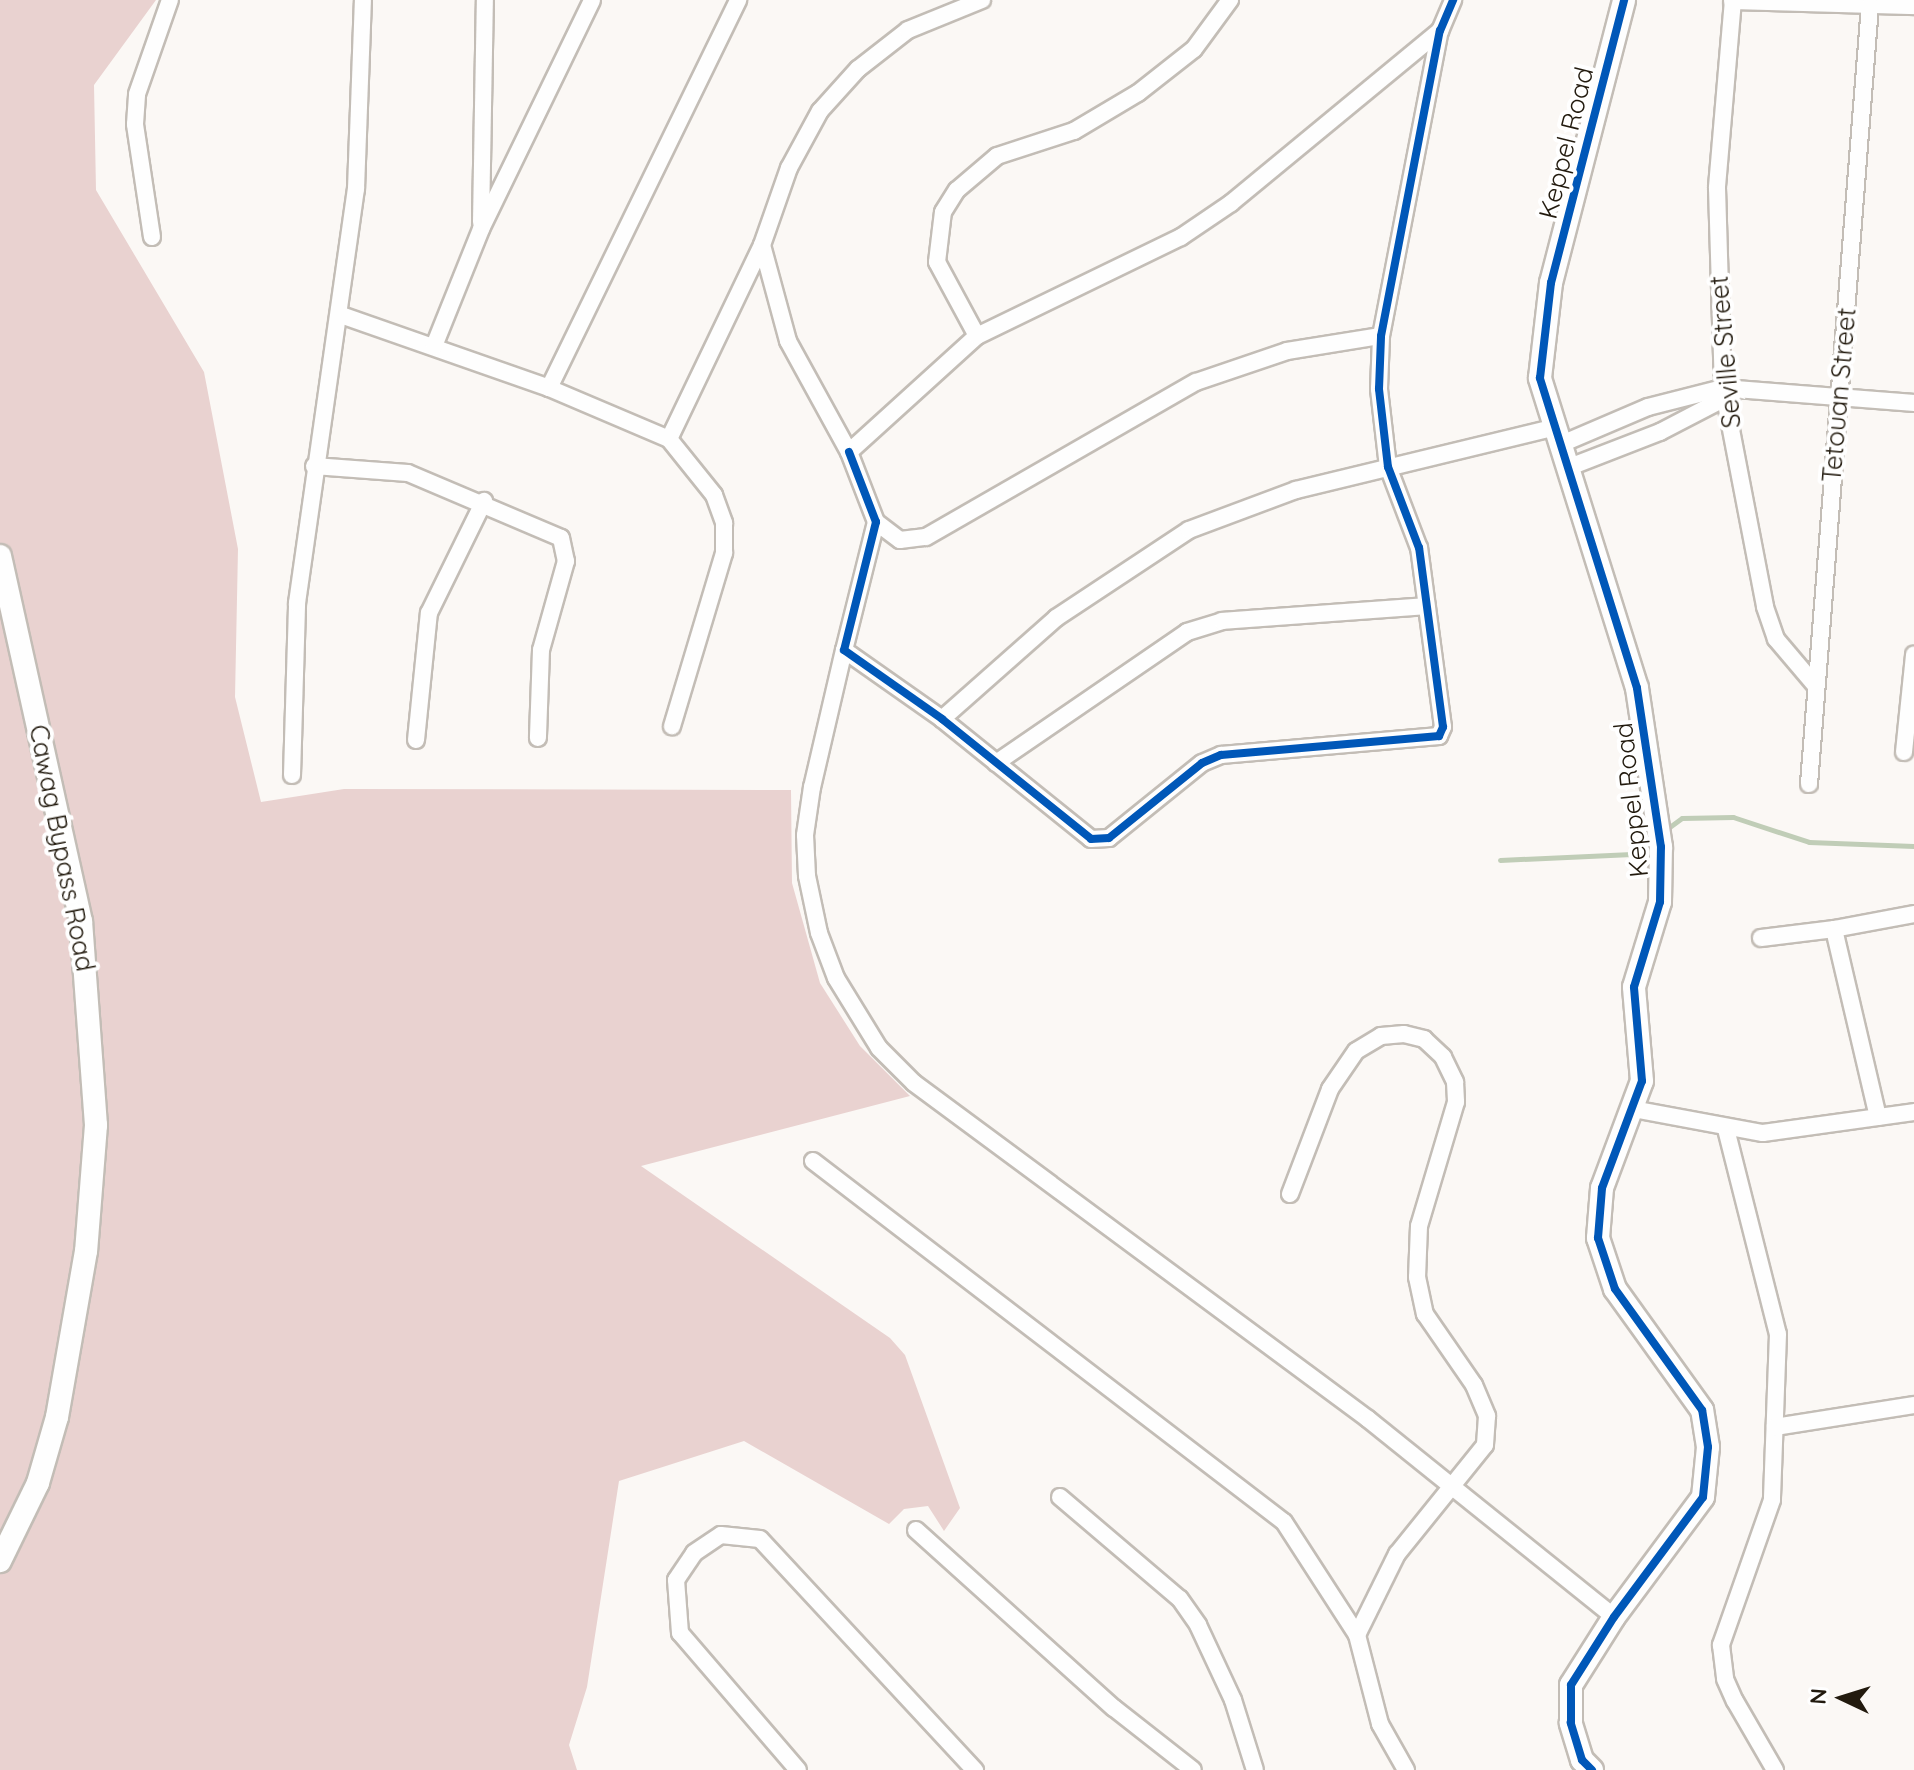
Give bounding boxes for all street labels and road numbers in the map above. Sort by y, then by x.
street label: Keppel Road [1532,64,1600,222]
street label: Seville Street [1703,274,1747,430]
street label: Tetouan Street [1816,306,1862,484]
street label: Keppel Road [1607,721,1655,879]
street label: Cawag Bypass Road [23,722,101,974]

